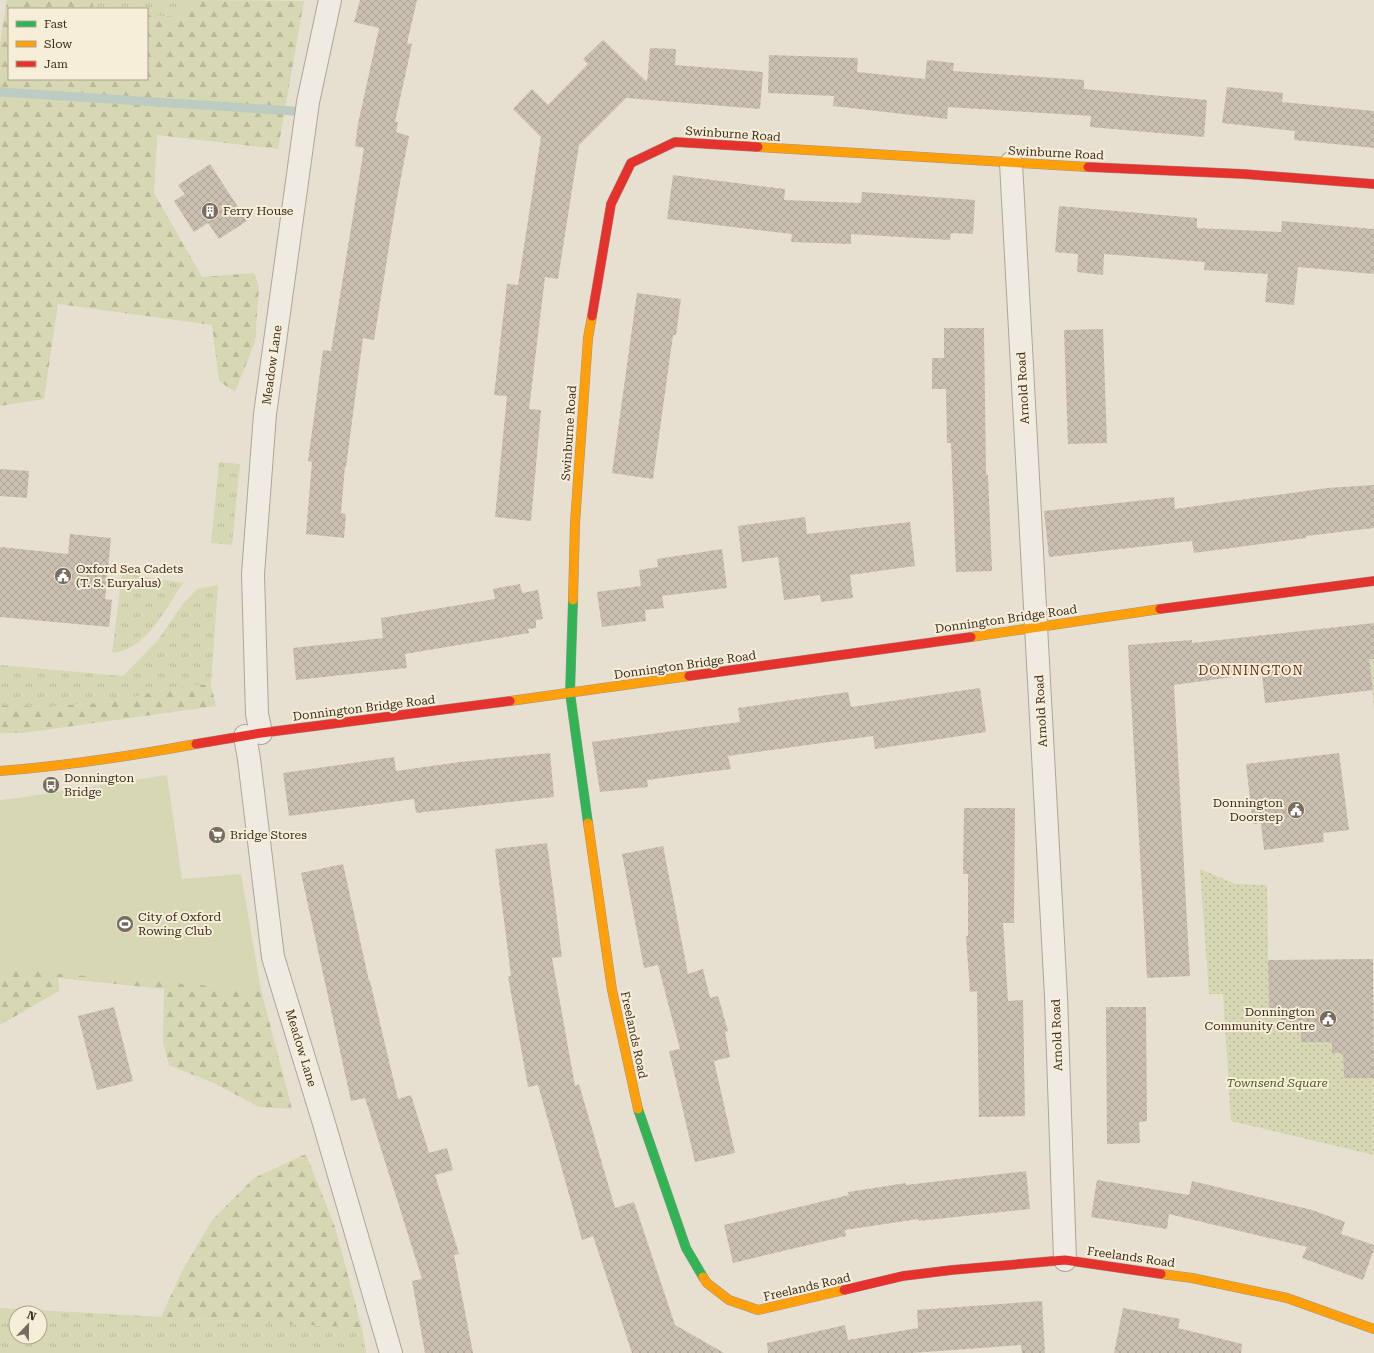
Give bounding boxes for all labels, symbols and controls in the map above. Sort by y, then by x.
legend [8,8,148,80]
text: Fast [44,17,68,31]
text: Slow [44,37,72,51]
text: Jam [44,57,68,71]
street label: Swinburne Road [685,124,782,144]
street label: Swinburne Road [1008,144,1105,163]
building icon: Ferry House [200,201,220,221]
place label: Ferry House [223,204,294,218]
street label: Meadow Lane [259,324,285,406]
street label: Arnold Road [1014,351,1032,424]
street label: Swinburne Road [559,384,579,481]
place label: Oxford Sea Cadets (T. S. Euryalus) [76,562,183,590]
public building icon: Oxford Sea Cadets (T. S. Euryalus) [53,566,73,586]
street label: Donnington Bridge Road [934,602,1078,636]
street label: Donnington Bridge Road [613,648,757,682]
district label: DONNINGTON [1198,663,1304,678]
street label: Arnold Road [1032,674,1050,747]
street label: Donnington Bridge Road [292,692,436,724]
place label: Donnington Bridge [64,771,134,799]
bus stop icon: Donnington Bridge [41,775,61,795]
place label: Donnington Doorstep [1213,796,1283,824]
public building icon: Donnington Doorstep [1286,800,1306,820]
supermarket icon: Bridge Stores [207,825,227,845]
place label: Bridge Stores [230,828,307,842]
place label: City of Oxford Rowing Club [138,910,221,938]
sports icon: City of Oxford Rowing Club [115,914,135,934]
street label: Freelands Road [618,990,650,1080]
street label: Arnold Road [1049,998,1065,1071]
place label: Donnington Community Centre [1205,1005,1315,1033]
street label: Meadow Lane [283,1008,320,1089]
public building icon: Donnington Community Centre [1318,1009,1338,1029]
park label: Townsend Square [1226,1076,1328,1090]
street label: Freelands Road [1086,1244,1176,1270]
street label: Freelands Road [762,1270,852,1304]
north arrow [8,1305,48,1345]
text: N [25,1309,38,1324]

